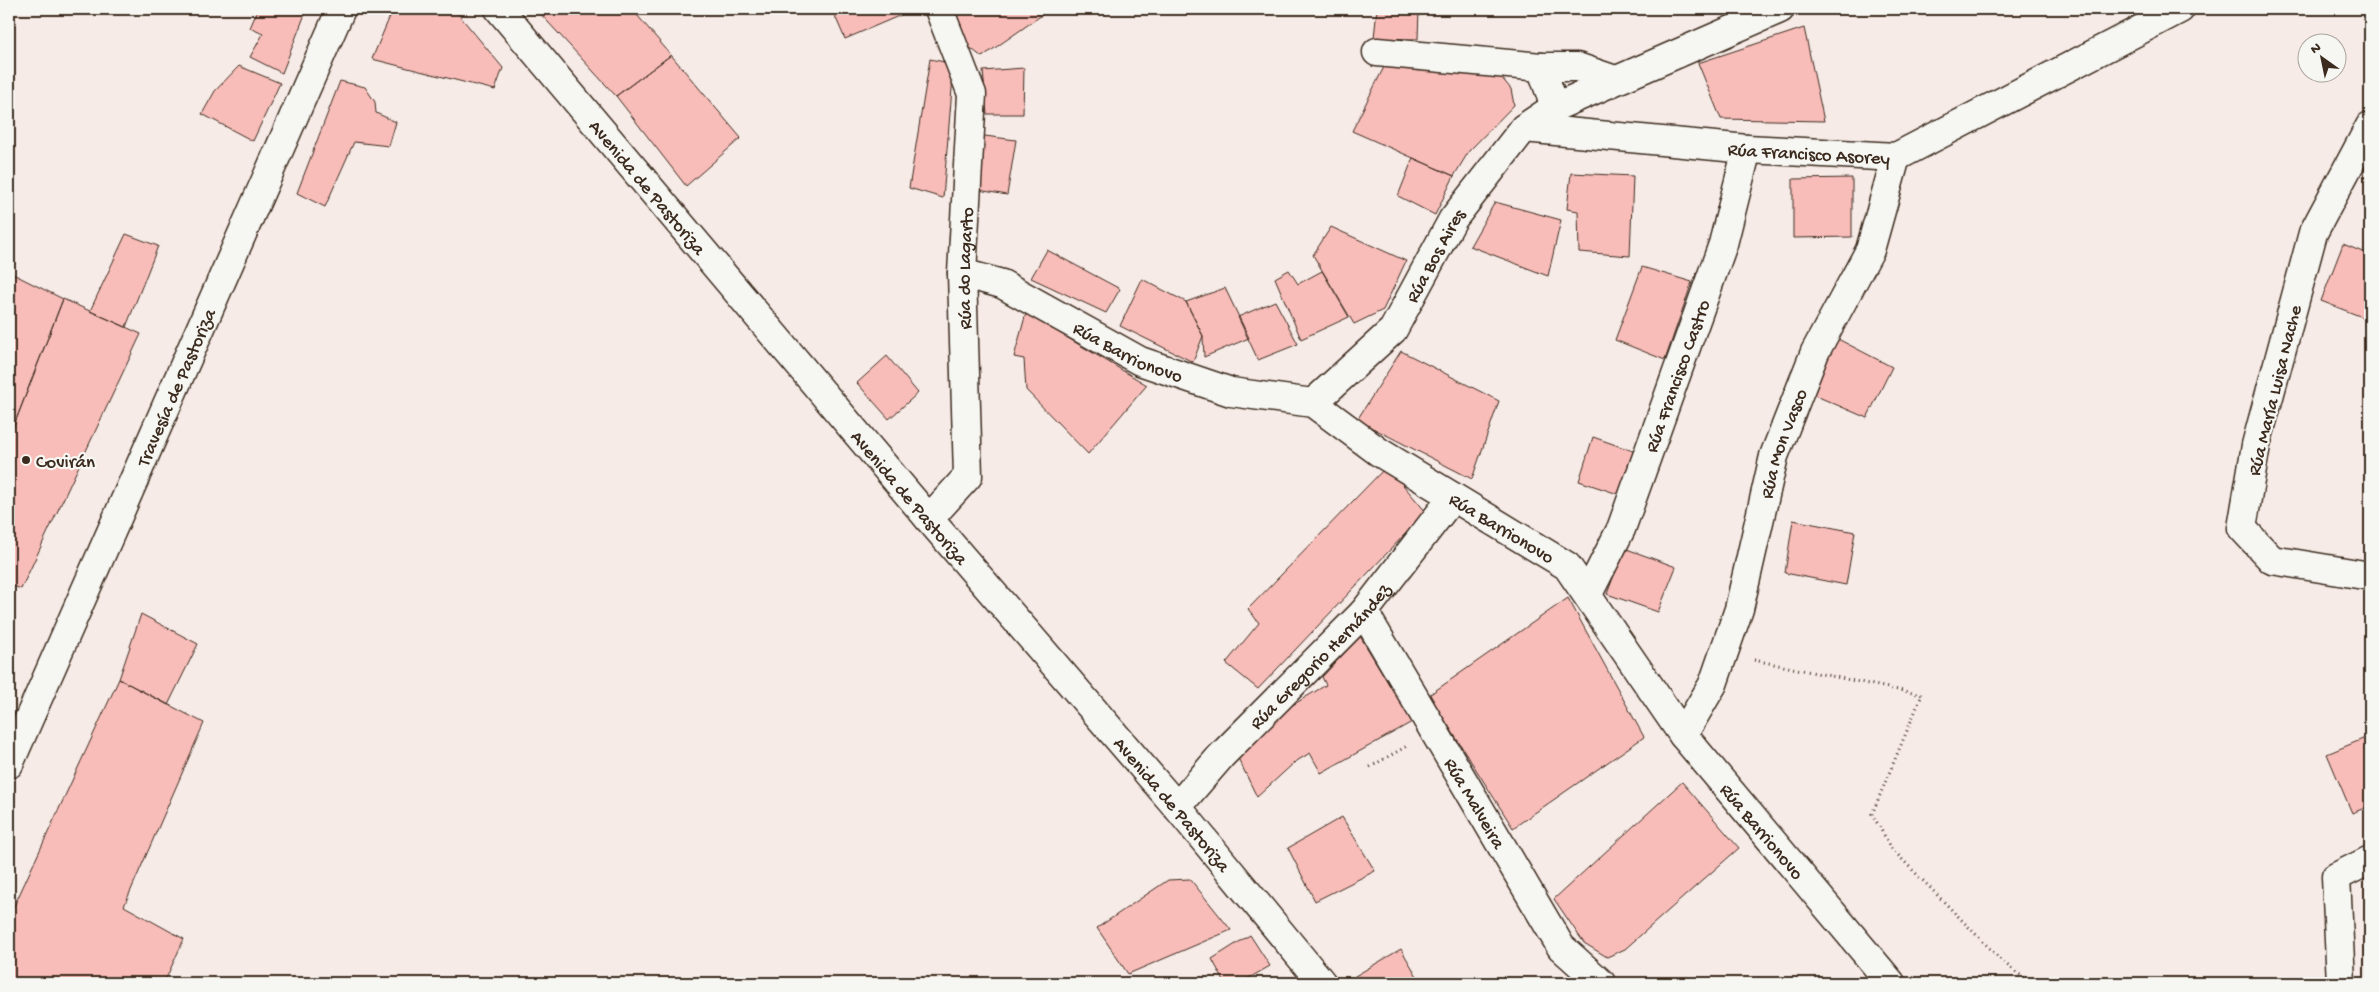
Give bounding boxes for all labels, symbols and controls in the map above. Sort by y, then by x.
north arrow [2296,32,2346,82]
text: N [2308,40,2325,59]
street label: Avenida de Pastoriza [582,116,710,262]
street label: Rúa Francisco Asorey [1726,139,1891,172]
street label: Rúa Bos Aires [1402,204,1473,307]
street label: Rúa do Lagarto [954,206,981,330]
street label: Rúa Francisco Castro [1641,297,1717,456]
street label: Rúa María Luisa Nache [2244,303,2309,479]
street label: Travesía de Pastoriza [133,305,223,472]
street label: Rúa Barrionovo [1068,318,1185,390]
street label: Rúa Mon Vasco [1757,386,1814,501]
street label: Avenida de Pastoriza [844,427,972,572]
place label: Covirán [36,452,95,475]
marker: Covirán [20,454,32,466]
street label: Rúa Barrionovo [1444,489,1558,571]
street label: Rúa Gregorio Hernández [1246,579,1397,736]
street label: Avenida de Pastoriza [1107,734,1235,879]
street label: Rúa Malveira [1437,755,1509,855]
street label: Rúa Barrionovo [1713,780,1807,886]

